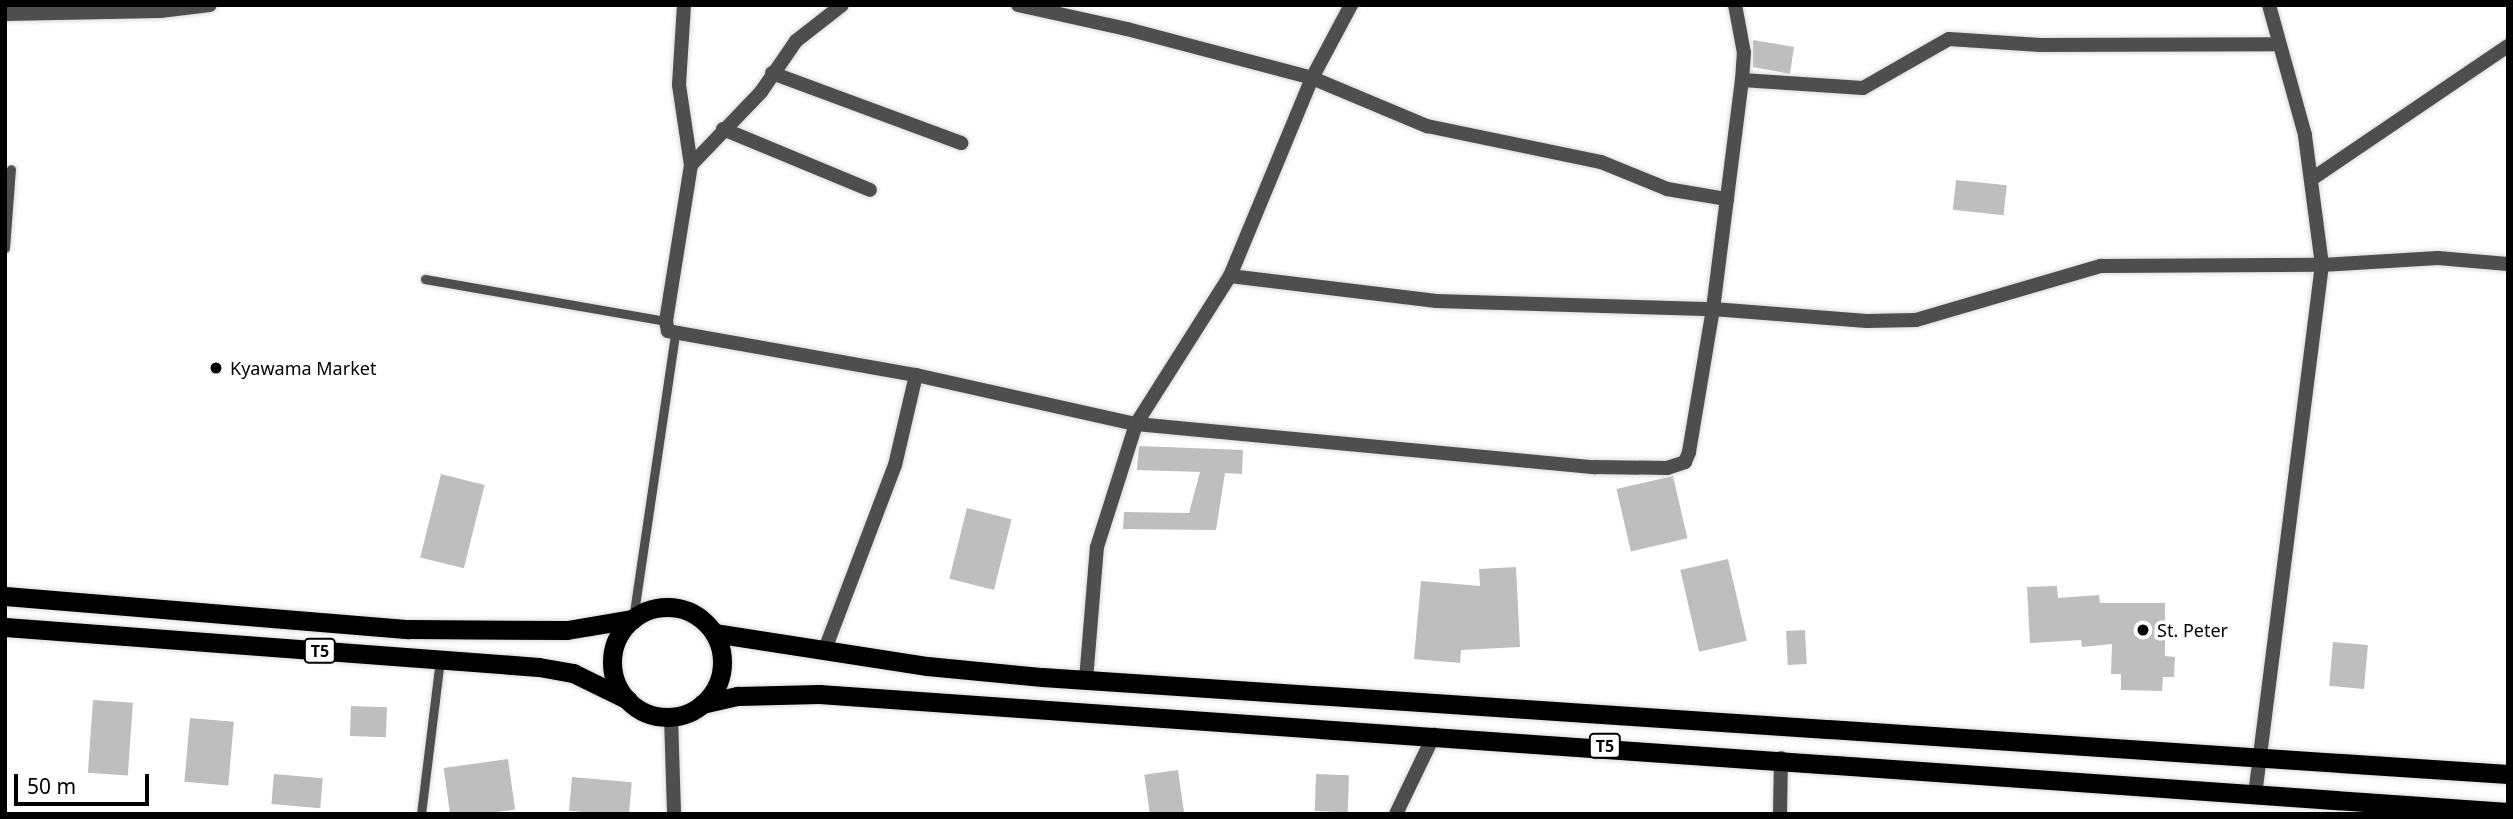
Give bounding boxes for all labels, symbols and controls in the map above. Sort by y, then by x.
place label: Kyawama Market [230,357,376,379]
marker: Kyawama Market [208,360,224,376]
place label: St. Peter [2157,619,2228,641]
marker: St. Peter [2135,622,2151,638]
road number: T5 [302,638,338,664]
road number: T5 [1588,734,1622,758]
scale bar [18,760,152,804]
text: 50 m [27,772,76,800]

